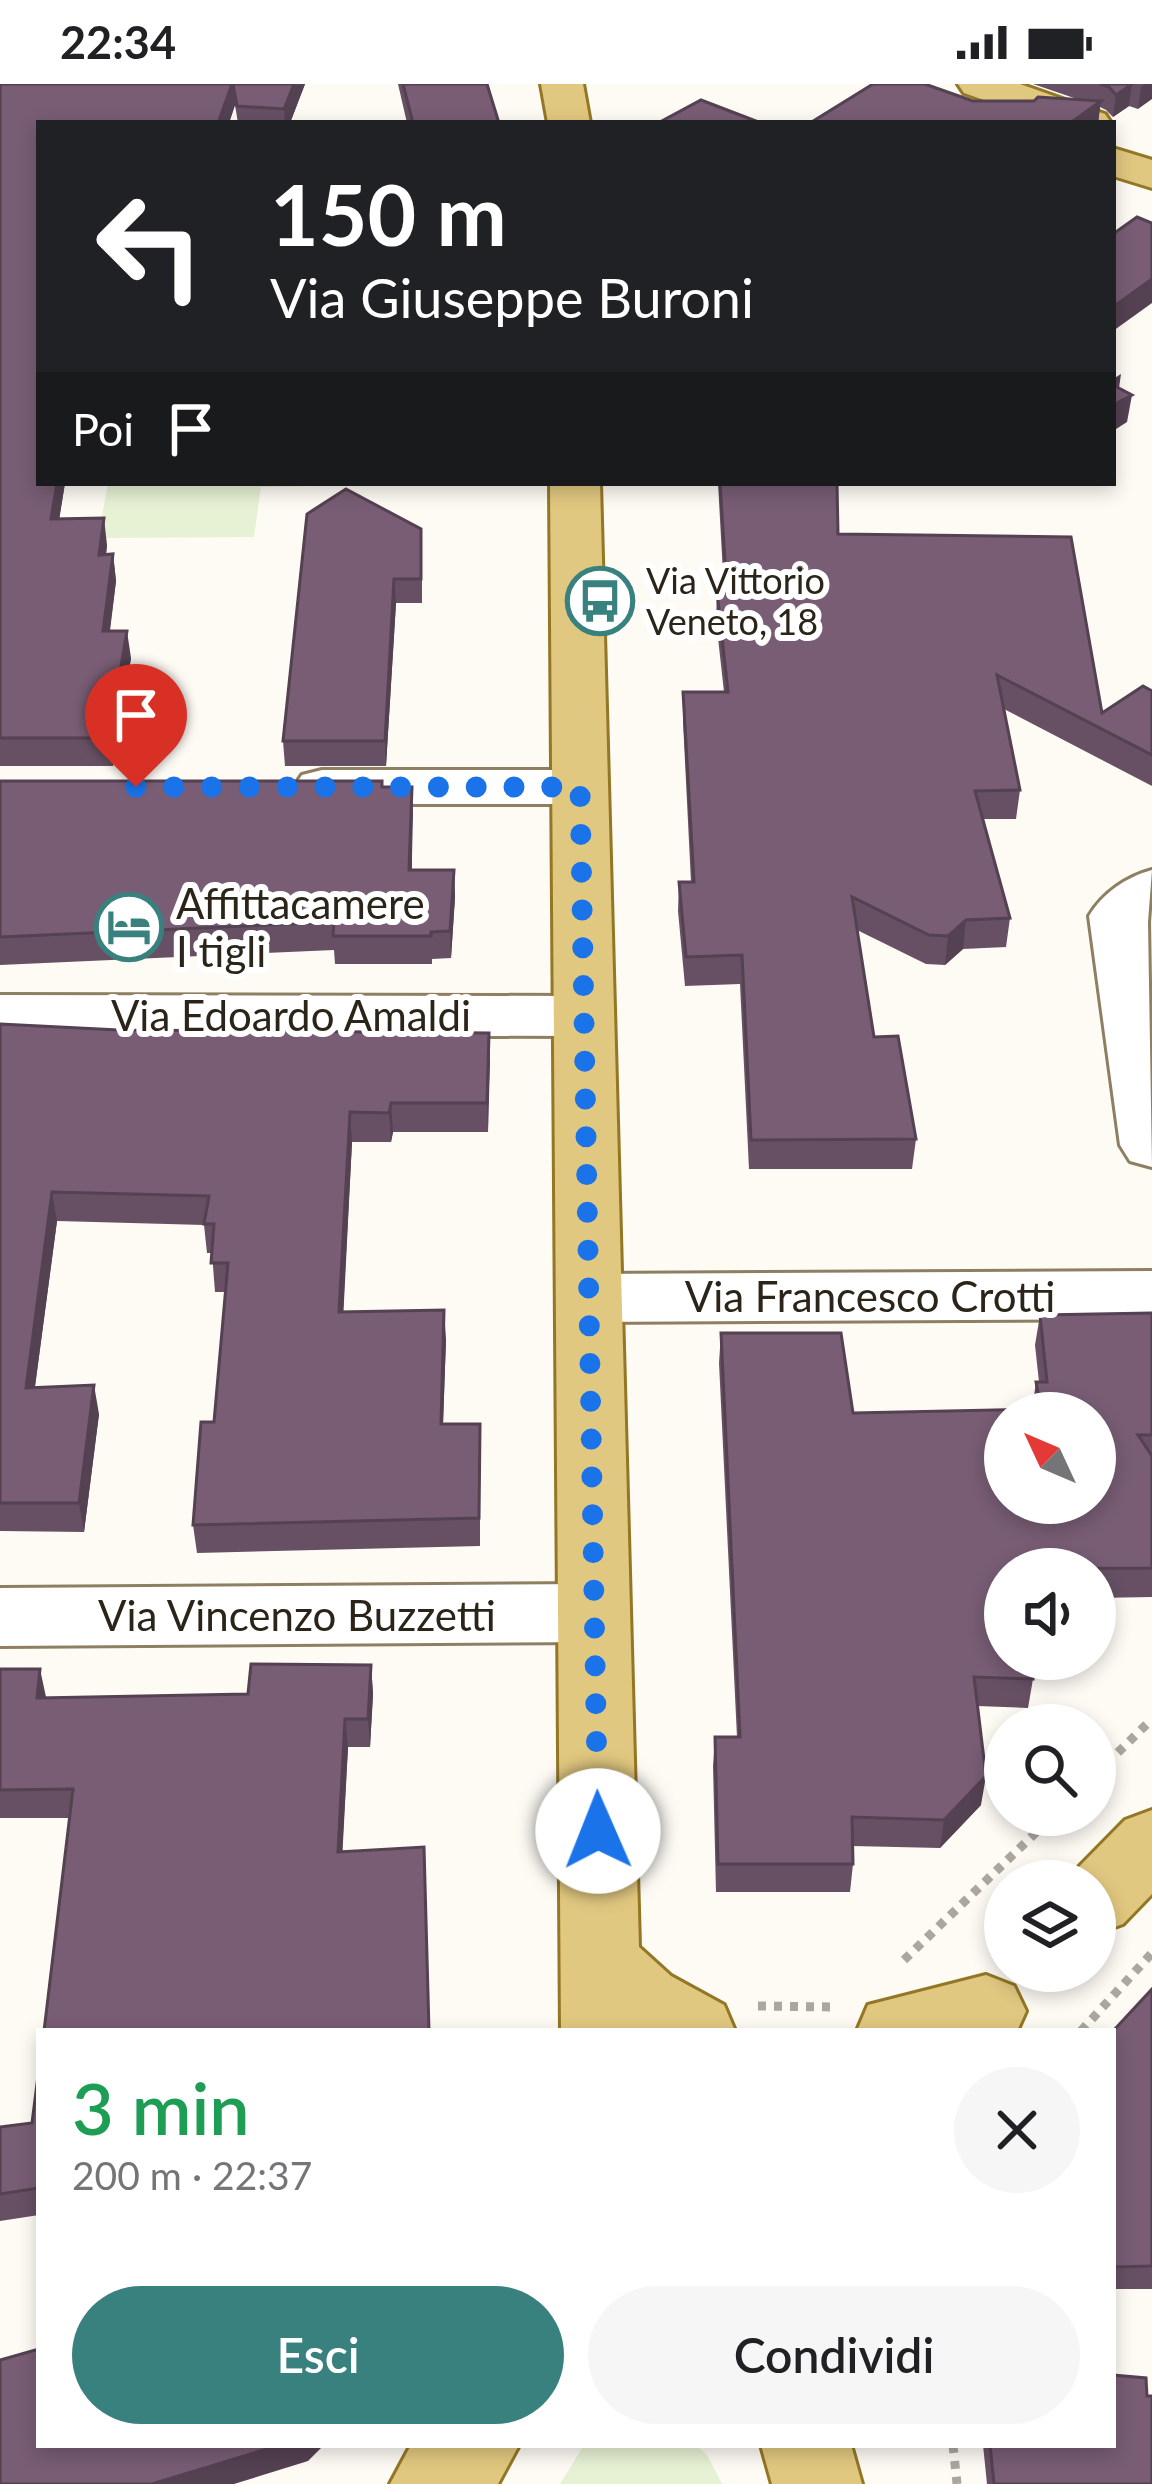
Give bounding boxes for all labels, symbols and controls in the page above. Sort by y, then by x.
text: 22:34 [60,15,176,69]
text: 150 m [270,163,507,264]
icon: left [72,168,228,324]
text: Via Giuseppe Buroni [270,265,754,330]
icon: arrive [158,396,224,462]
text: Poi [72,402,134,456]
place label: Via Vittorio Veneto, 18 [646,558,825,643]
bus stop icon: Via Vittorio Veneto, 18 [565,566,635,636]
pin [85,664,187,787]
icon: arrive [103,682,169,748]
place label: Affittacamere I tigli [176,878,425,976]
hotel icon: Affittacamere I tigli [94,892,164,962]
street label: Via Edoardo Amaldi [111,990,471,1040]
street label: Via Francesco Crotti [685,1271,1055,1321]
north arrow [984,1392,1116,1524]
map controls [984,1392,1116,1992]
button: sound [984,1548,1116,1680]
street label: Via Vincenzo Buzzetti [98,1590,496,1640]
button: search [984,1704,1116,1836]
position arrow [535,1768,661,1894]
button: layers [984,1860,1116,1992]
text: 3 min [72,2064,250,2150]
button: close [954,2067,1080,2193]
text: 200 m · 22:37 [72,2152,312,2198]
button: Esci [72,2286,564,2424]
button: Condividi [588,2286,1080,2424]

